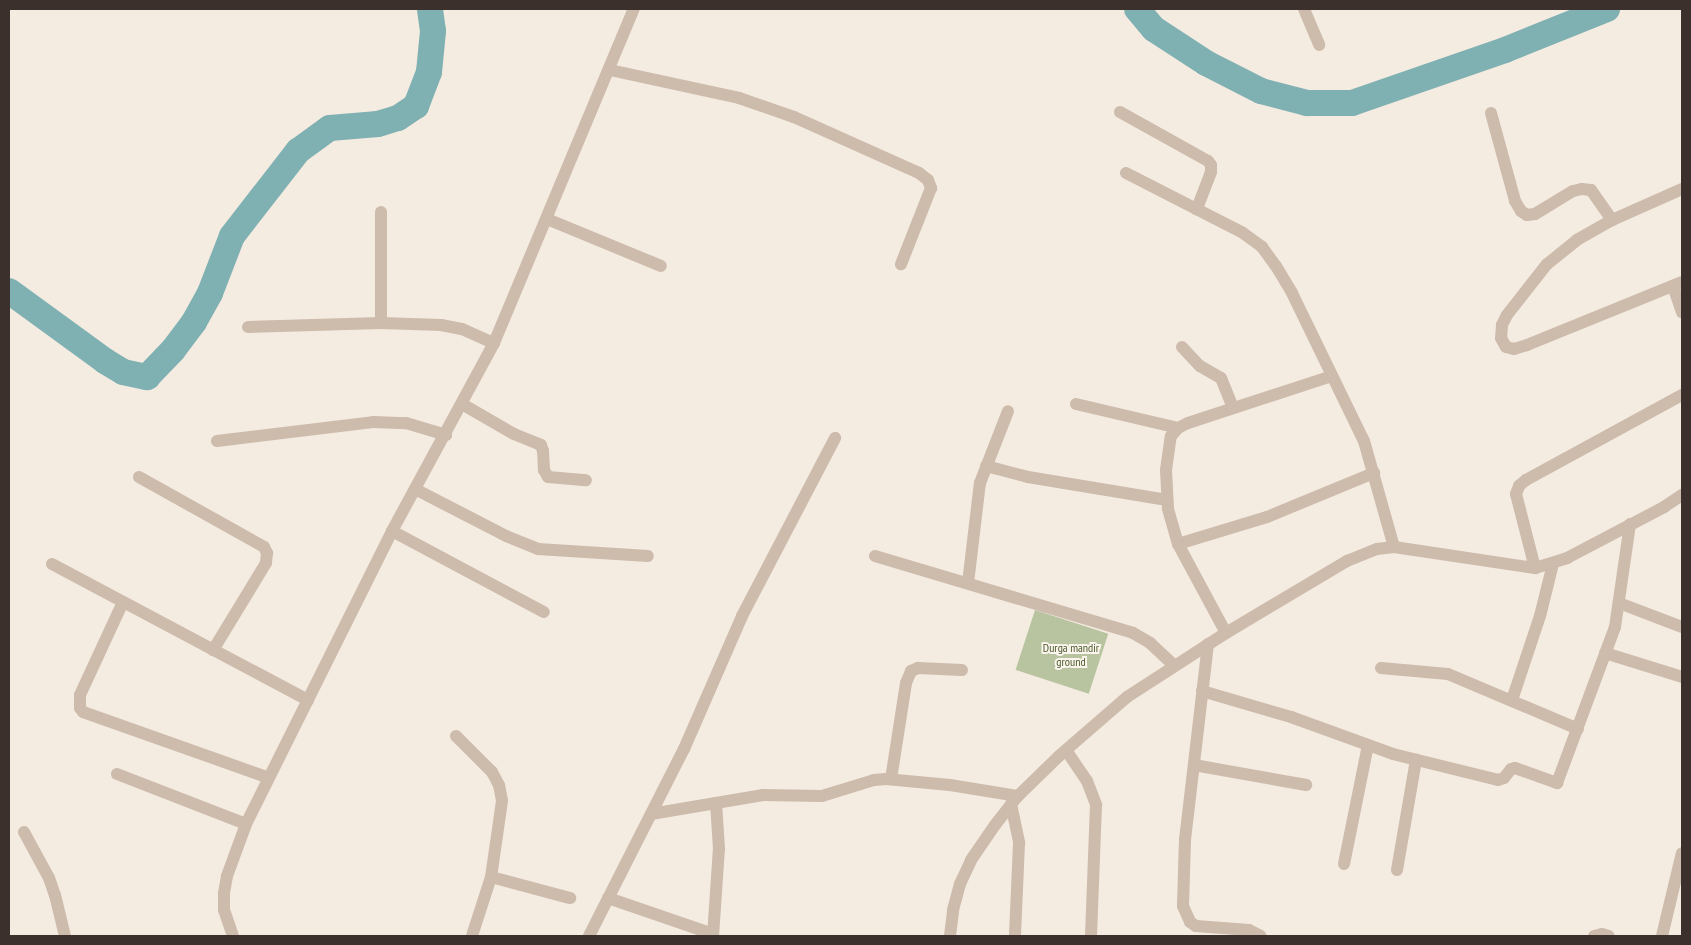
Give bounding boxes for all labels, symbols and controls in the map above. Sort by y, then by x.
park label: Durga mandir ground [1043,641,1099,669]

